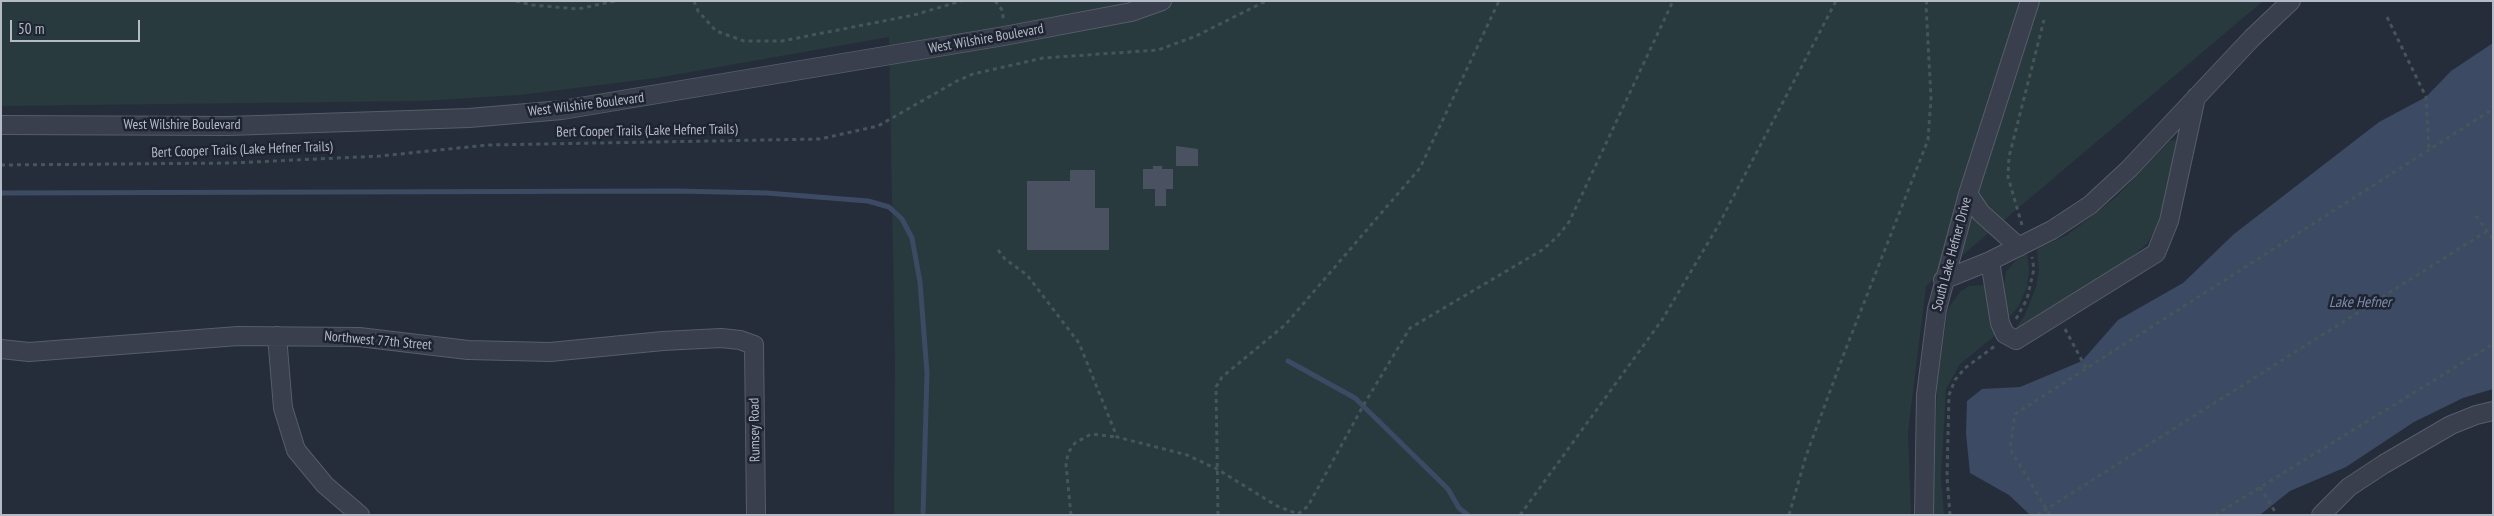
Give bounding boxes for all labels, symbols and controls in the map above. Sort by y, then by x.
scale bar [12,10,142,42]
text: 50 m [18,19,44,38]
street label: West Wilshire Boulevard [927,21,1045,57]
street label: West Wilshire Boulevard [527,90,645,120]
street label: West Wilshire Boulevard [124,117,240,133]
street label: Bert Cooper Trails (Lake Hefner Trails) [556,121,738,141]
street label: Bert Cooper Trails (Lake Hefner Trails) [151,138,333,162]
street label: South Lake Hefner Drive [1929,195,1975,313]
water label: Lake Hefner [2329,294,2391,312]
street label: Northwest 77th Street [324,328,432,354]
street label: Rumsey Road [746,398,764,462]

